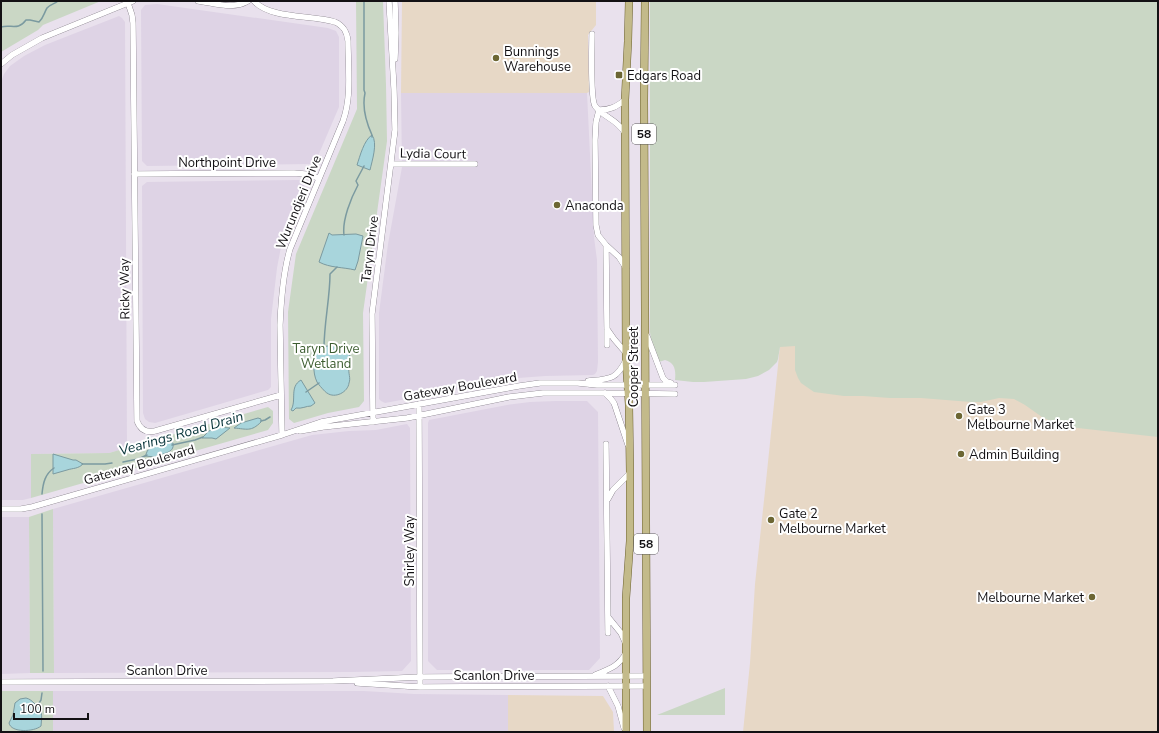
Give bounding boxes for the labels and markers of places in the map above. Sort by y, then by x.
place label: Bunnings Warehouse [504,43,571,76]
marker: Bunnings Warehouse [491,53,501,63]
place label: Edgars Road [627,67,701,85]
marker: Edgars Road [614,70,624,80]
place label: Anaconda [565,197,624,215]
marker: Anaconda [552,200,562,210]
place label: Gate 3 Melbourne Market [967,401,1074,434]
marker: Gate 3 Melbourne Market [954,411,964,421]
place label: Admin Building [969,446,1059,464]
marker: Admin Building [956,449,966,459]
place label: Gate 2 Melbourne Market [779,505,886,538]
marker: Gate 2 Melbourne Market [766,515,776,525]
place label: Melbourne Market [977,589,1084,607]
marker: Melbourne Market [1087,592,1097,602]

